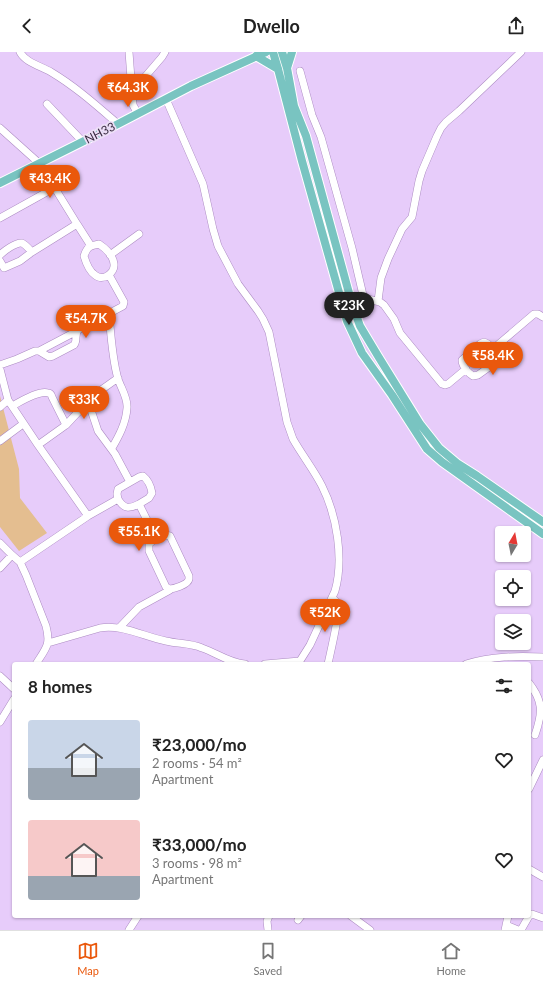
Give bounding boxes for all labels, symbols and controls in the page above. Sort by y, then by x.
icon: back [16,15,38,37]
text: Dwello [243,15,300,37]
icon: share [505,15,527,37]
pin: ₹64.3K [95,74,161,108]
text: ₹64.3K [107,79,149,95]
street label: NH33 [82,119,118,147]
pin: ₹43.4K [17,165,83,199]
text: ₹43.4K [29,170,71,186]
pin: ₹23K [325,292,373,326]
text: ₹23K [333,297,365,313]
pin: ₹54.7K [53,305,119,339]
text: ₹54.7K [65,310,107,326]
pin: ₹58.4K [460,342,526,376]
text: ₹58.4K [472,347,514,363]
pin: ₹33K [60,386,108,420]
text: ₹33K [68,391,100,407]
pin: ₹55.1K [106,518,172,552]
text: ₹55.1K [118,523,160,539]
north arrow [495,526,531,562]
map controls [495,526,531,650]
button: locate [495,570,531,606]
pin: ₹52K [301,599,349,633]
text: ₹52K [309,604,341,620]
button: layers [495,614,531,650]
icon: filters [493,675,515,697]
text: 8 homes [28,676,92,697]
text: ₹23,000/mo [152,734,247,755]
icon: home [60,736,108,784]
icon: heart [493,749,515,771]
text: 2 rooms · 54 m² [152,755,242,771]
text: Apartment [152,771,213,787]
text: ₹33,000/mo [152,834,247,855]
icon: home [60,836,108,884]
icon: heart [493,849,515,871]
text: 3 rooms · 98 m² [152,855,242,871]
text: Apartment [152,871,213,887]
tab: Map [77,940,99,977]
tab: Saved [253,940,282,977]
tab: Home [437,940,466,977]

